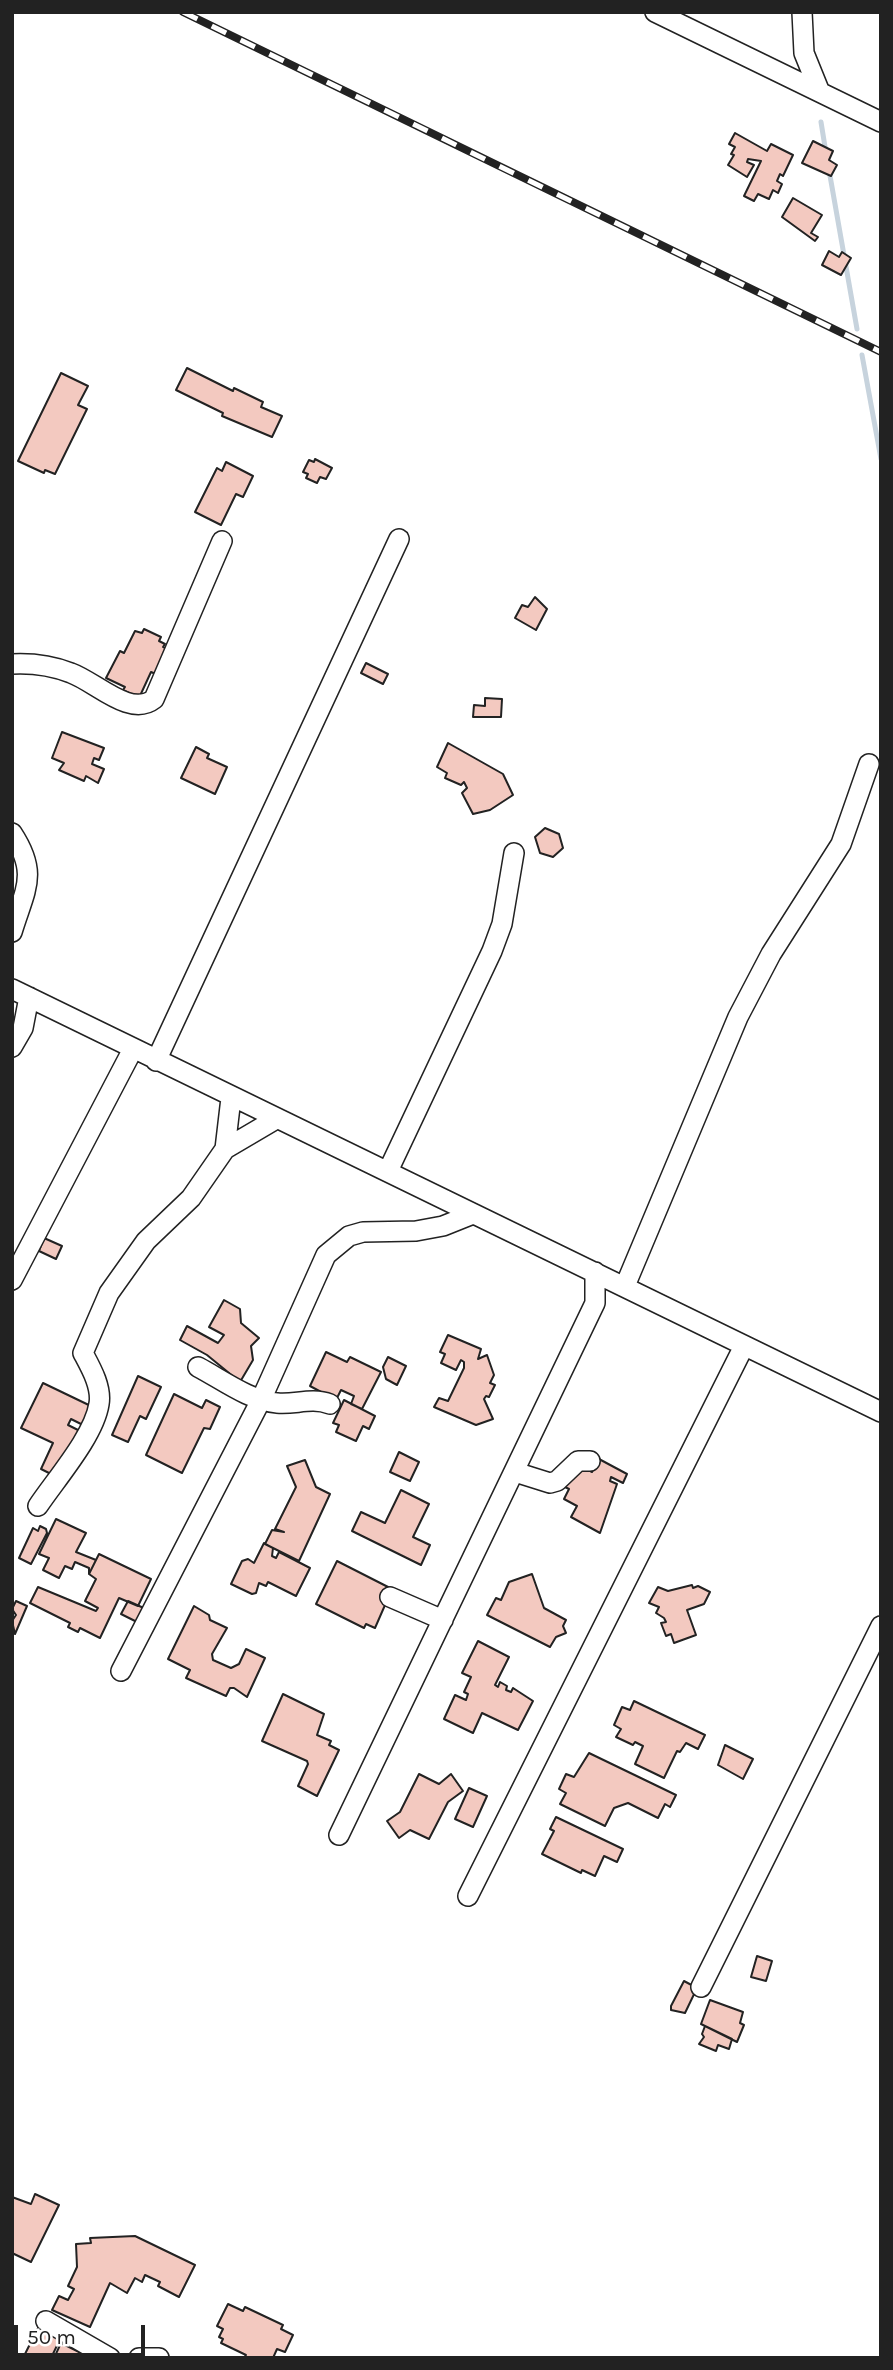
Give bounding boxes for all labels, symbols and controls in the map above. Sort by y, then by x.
scale bar [18,2310,149,2354]
text: 50 m [27,2325,76,2349]

